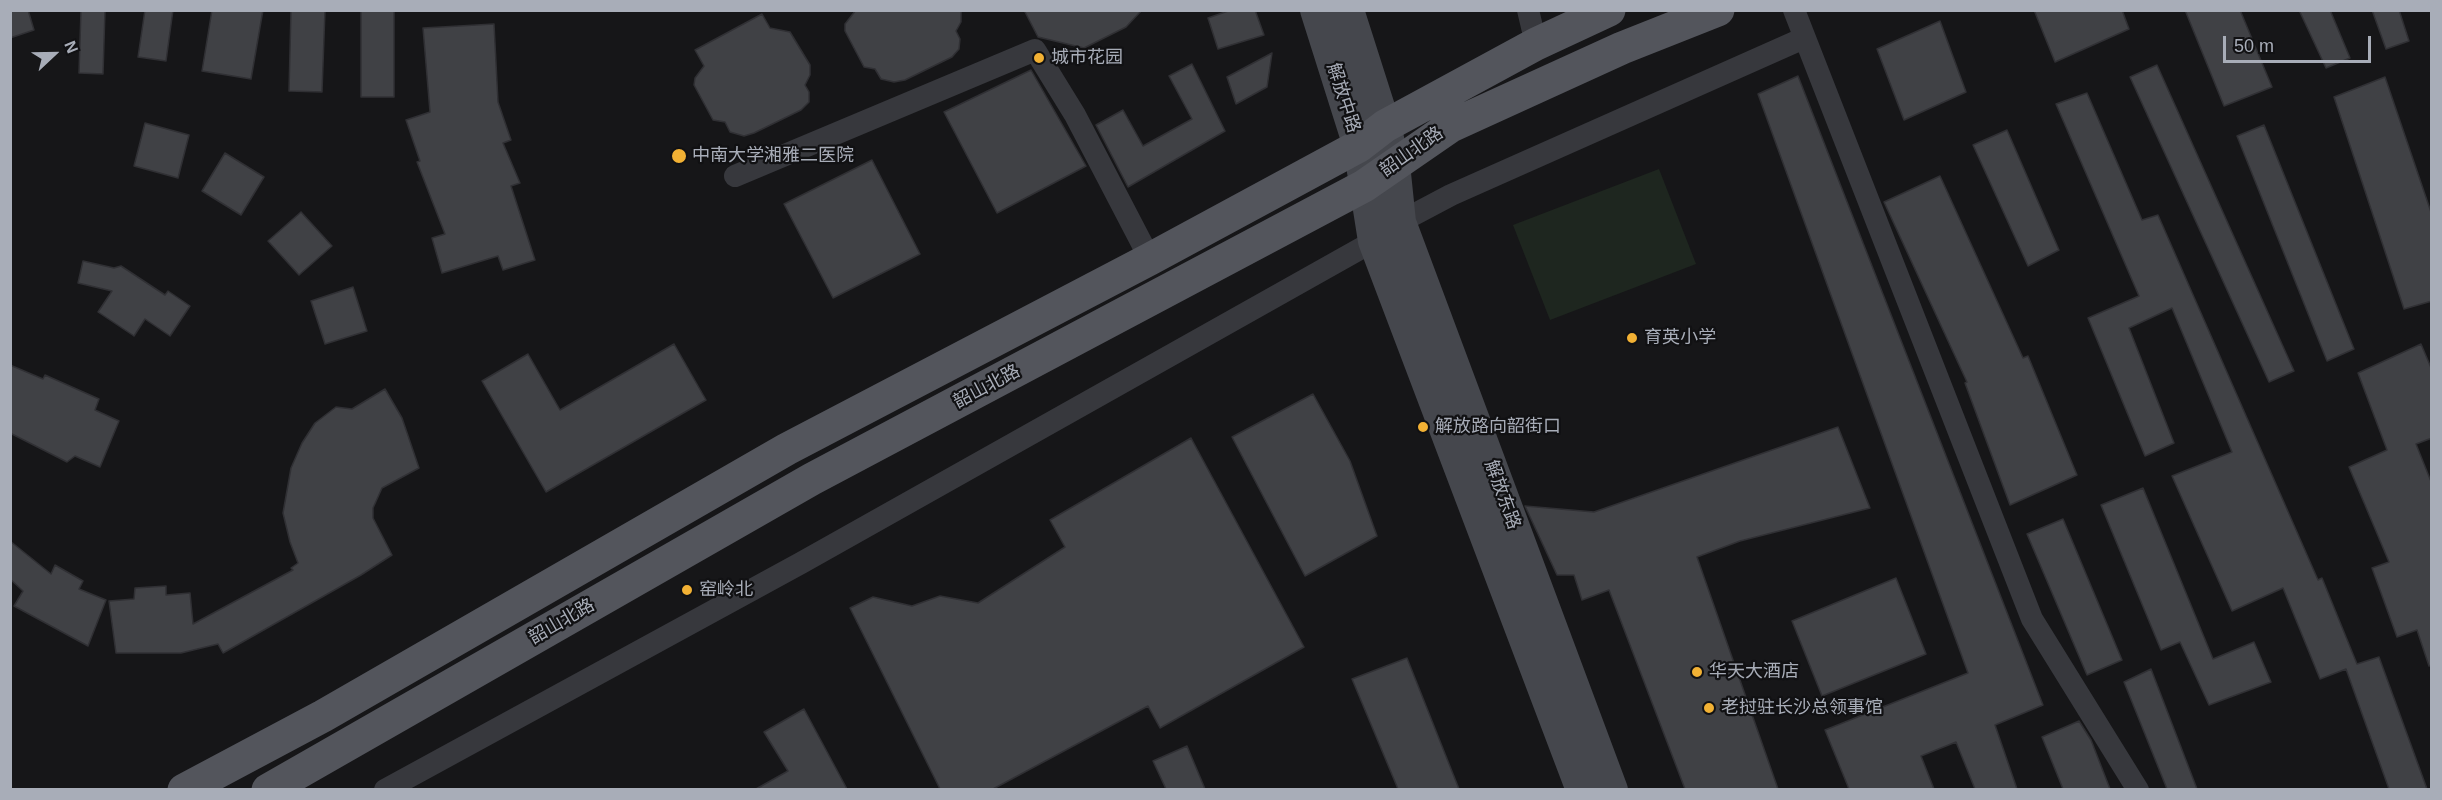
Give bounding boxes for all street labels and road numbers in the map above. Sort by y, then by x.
street label: 解放中路 [1322,60,1364,136]
street label: 韶山北路 [1376,123,1448,181]
street label: 韶山北路 [950,361,1024,413]
street label: 解放东路 [1480,457,1524,533]
street label: 韶山北路 [525,595,599,649]

